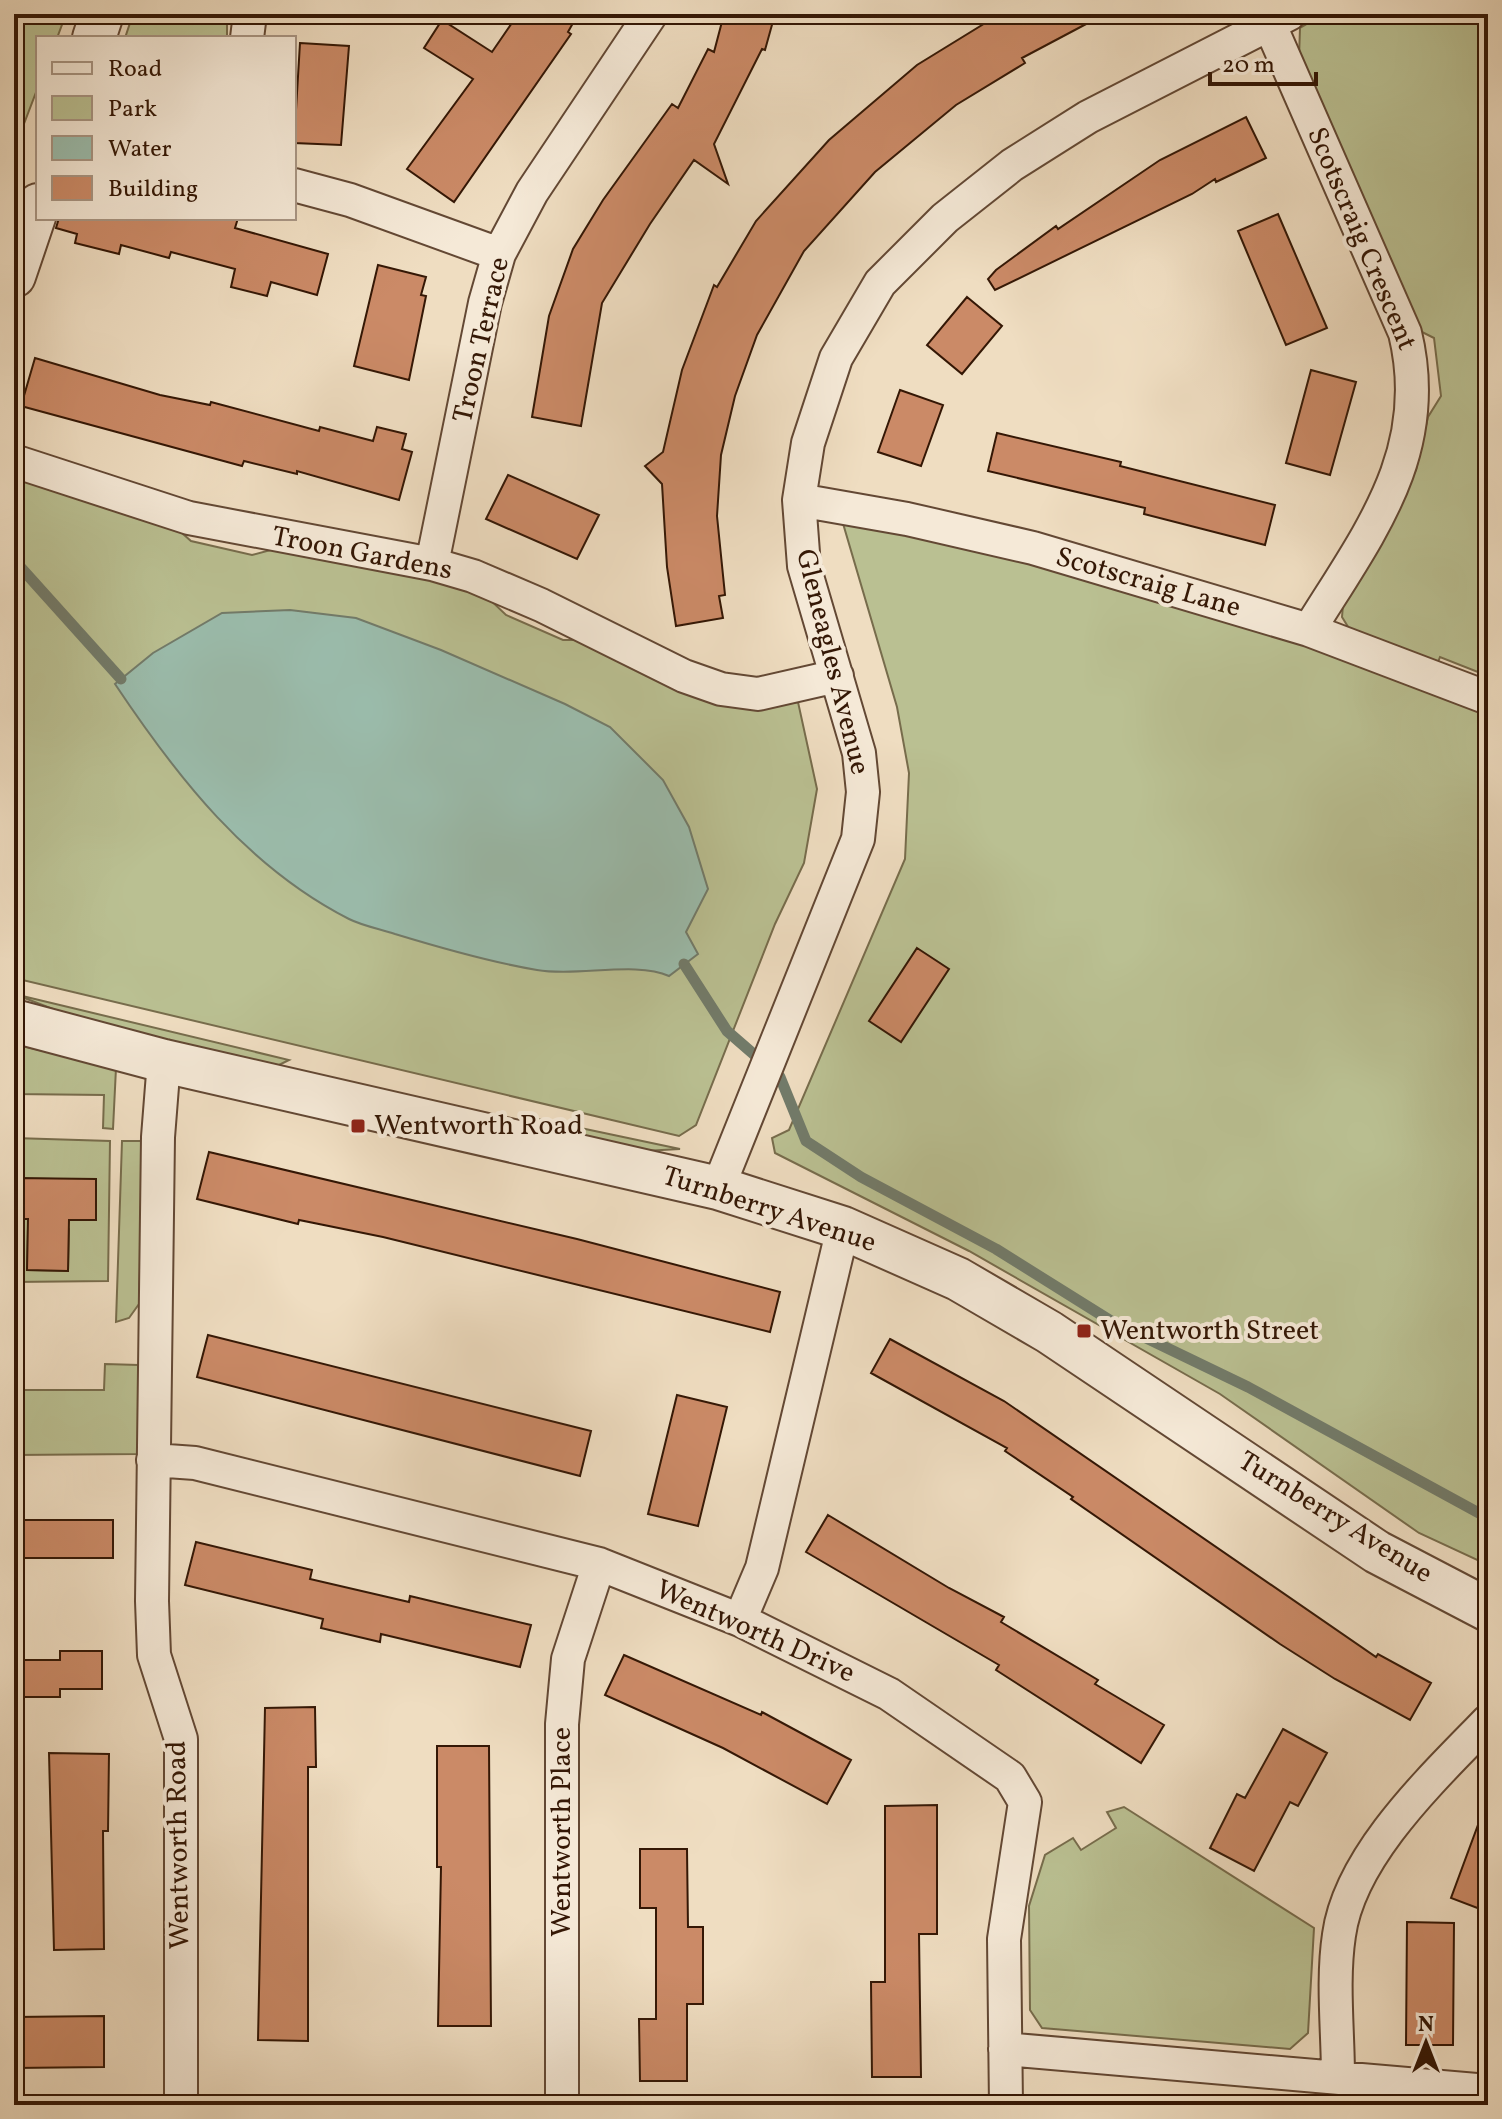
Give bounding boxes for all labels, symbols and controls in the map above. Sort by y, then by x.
legend [36,36,296,220]
scale bar [1210,36,1316,86]
text: 20 m [1222,49,1275,83]
text: Road [108,53,162,87]
text: Park [108,93,157,127]
street label: Scotscraig Crescent [1296,121,1426,357]
text: Water [108,133,172,167]
text: Building [108,173,198,207]
street label: Troon Terrace [444,253,520,427]
street label: Troon Gardens [268,517,456,591]
street label: Scotscraig Lane [1051,538,1245,628]
street label: Gleneagles Avenue [785,545,879,779]
place label: Wentworth Road [374,1107,583,1146]
marker: Wentworth Road [349,1117,367,1135]
street label: Turnberry Avenue [657,1157,881,1263]
place label: Wentworth Street [1100,1312,1319,1351]
marker: Wentworth Street [1075,1322,1093,1340]
street label: Turnberry Avenue [1230,1442,1440,1594]
street label: Wentworth Drive [649,1571,861,1693]
street label: Wentworth Place [543,1727,582,1937]
street label: Wentworth Road [158,1740,200,1950]
north arrow [1386,2003,1466,2083]
text: N [1418,2010,1434,2041]

